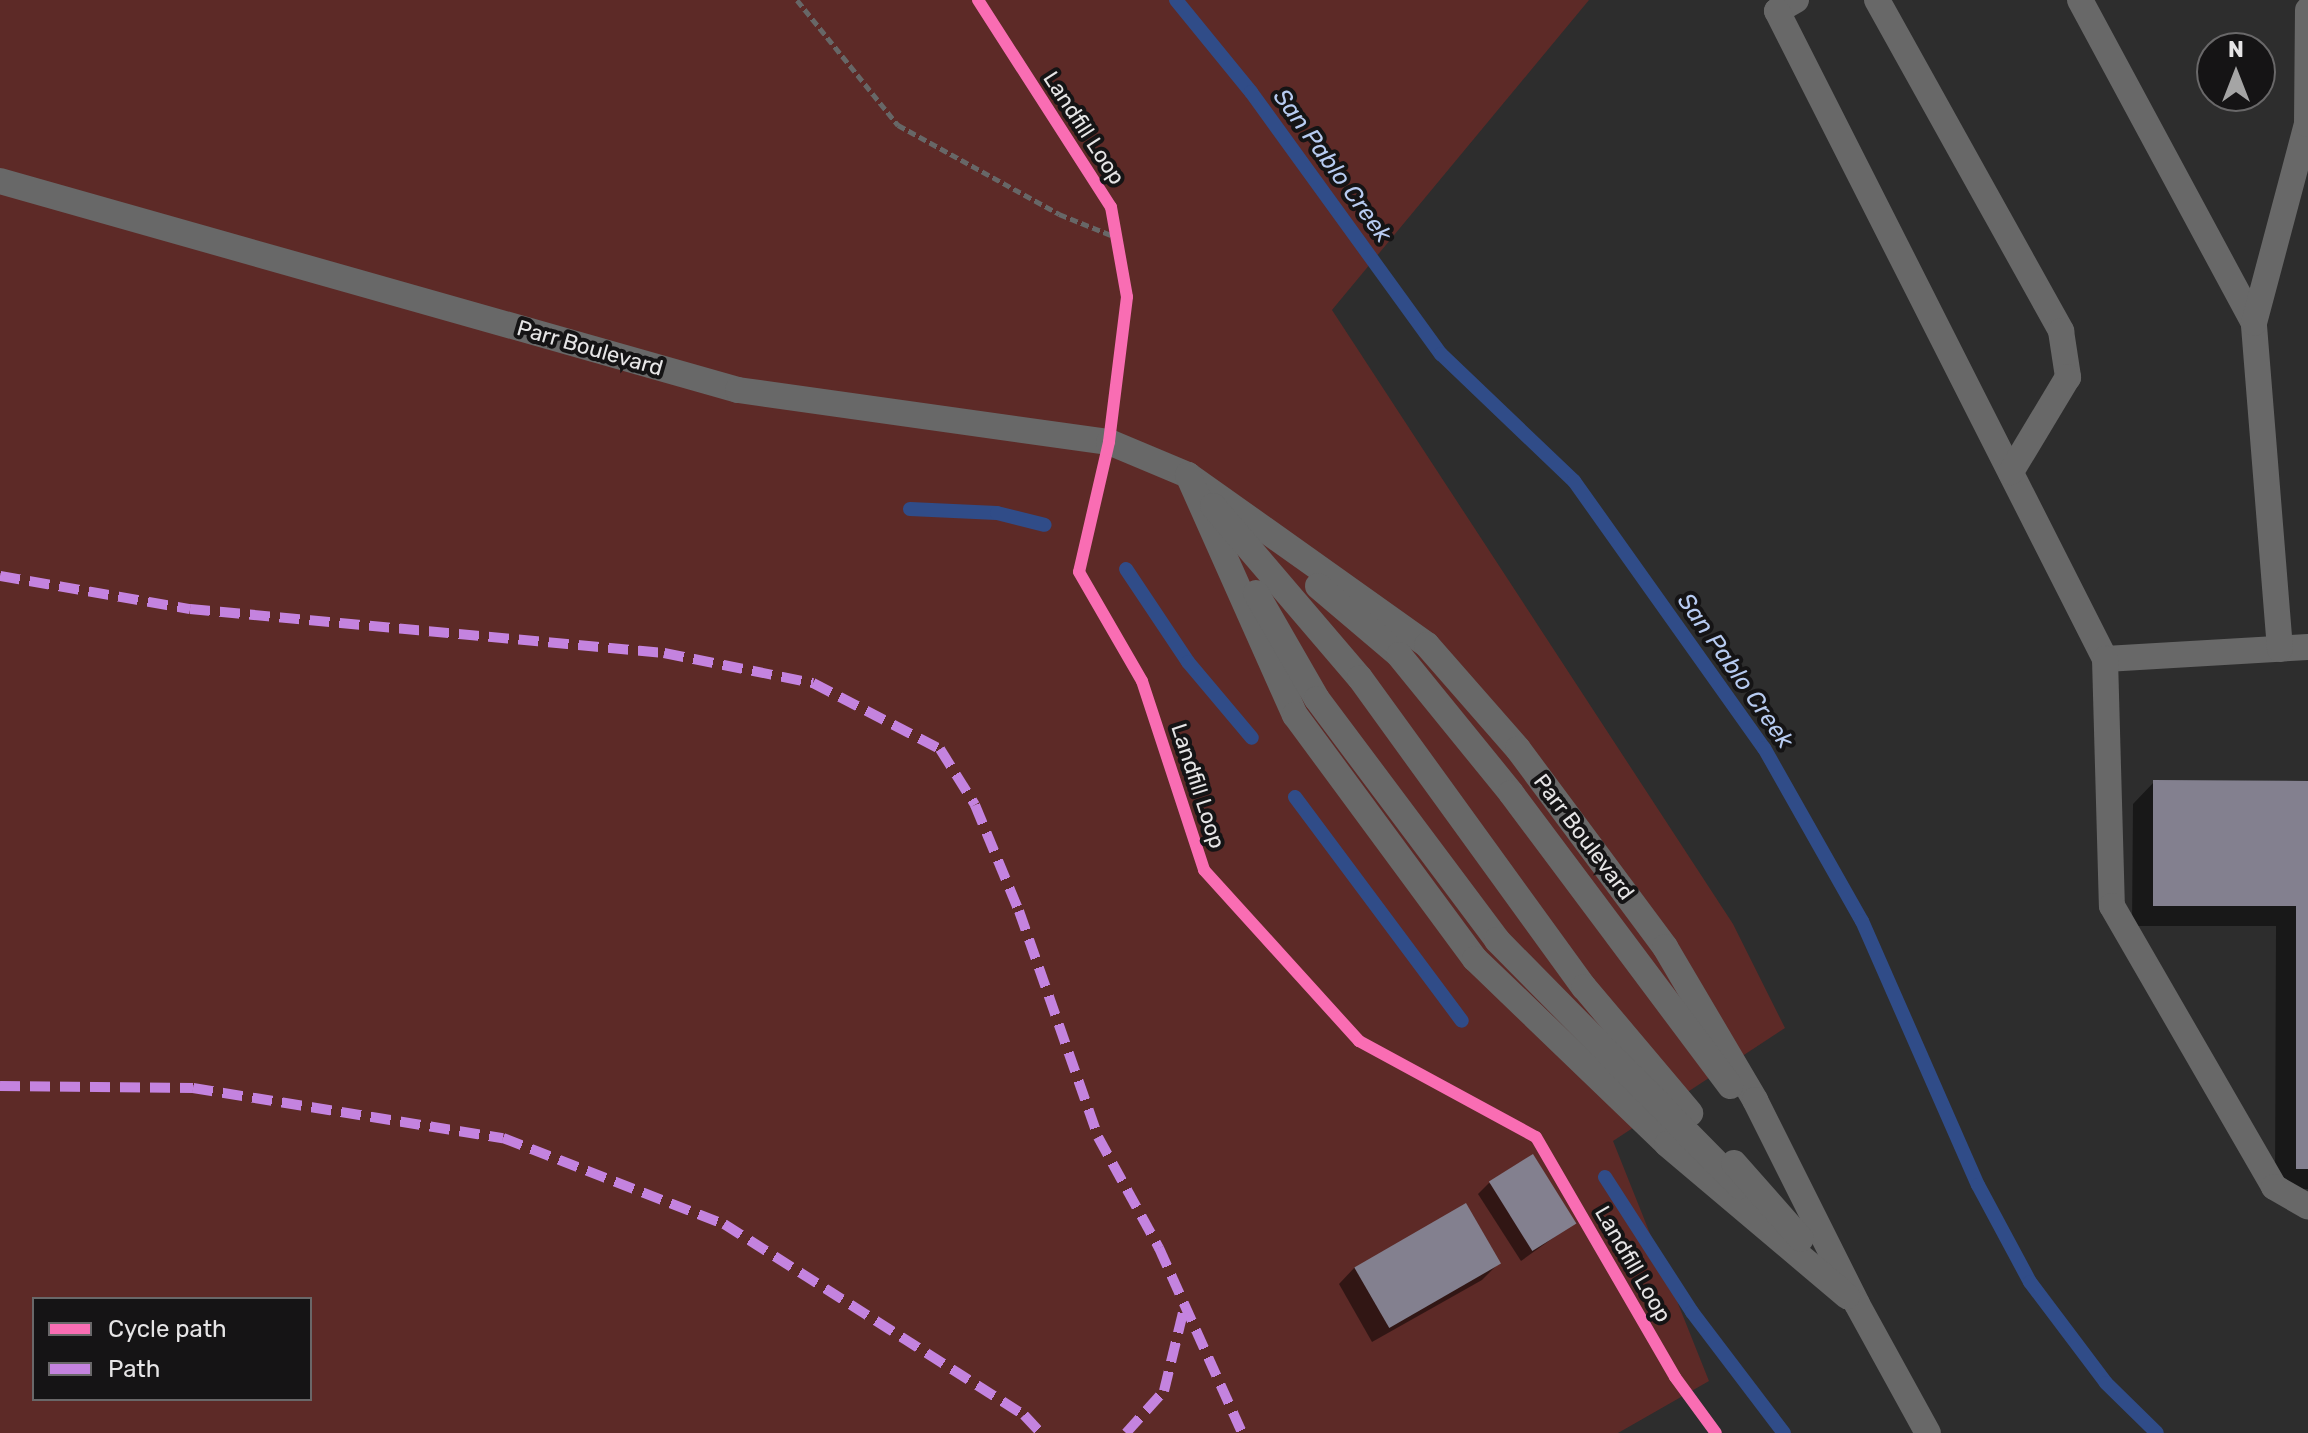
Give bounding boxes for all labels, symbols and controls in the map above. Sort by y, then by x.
north arrow [2196,32,2276,112]
text: N [2228,36,2244,63]
street label: Landfill Loop [1038,66,1130,190]
water label: San Pablo Creek [1267,84,1397,248]
street label: Parr Boulevard [514,314,666,382]
water label: San Pablo Creek [1671,588,1799,754]
street label: Landfill Loop [1165,720,1231,852]
street label: Parr Boulevard [1528,769,1640,905]
street label: Landfill Loop [1589,1201,1677,1327]
legend [32,1297,312,1401]
text: Cycle path [108,1315,227,1343]
text: Path [108,1355,160,1383]

